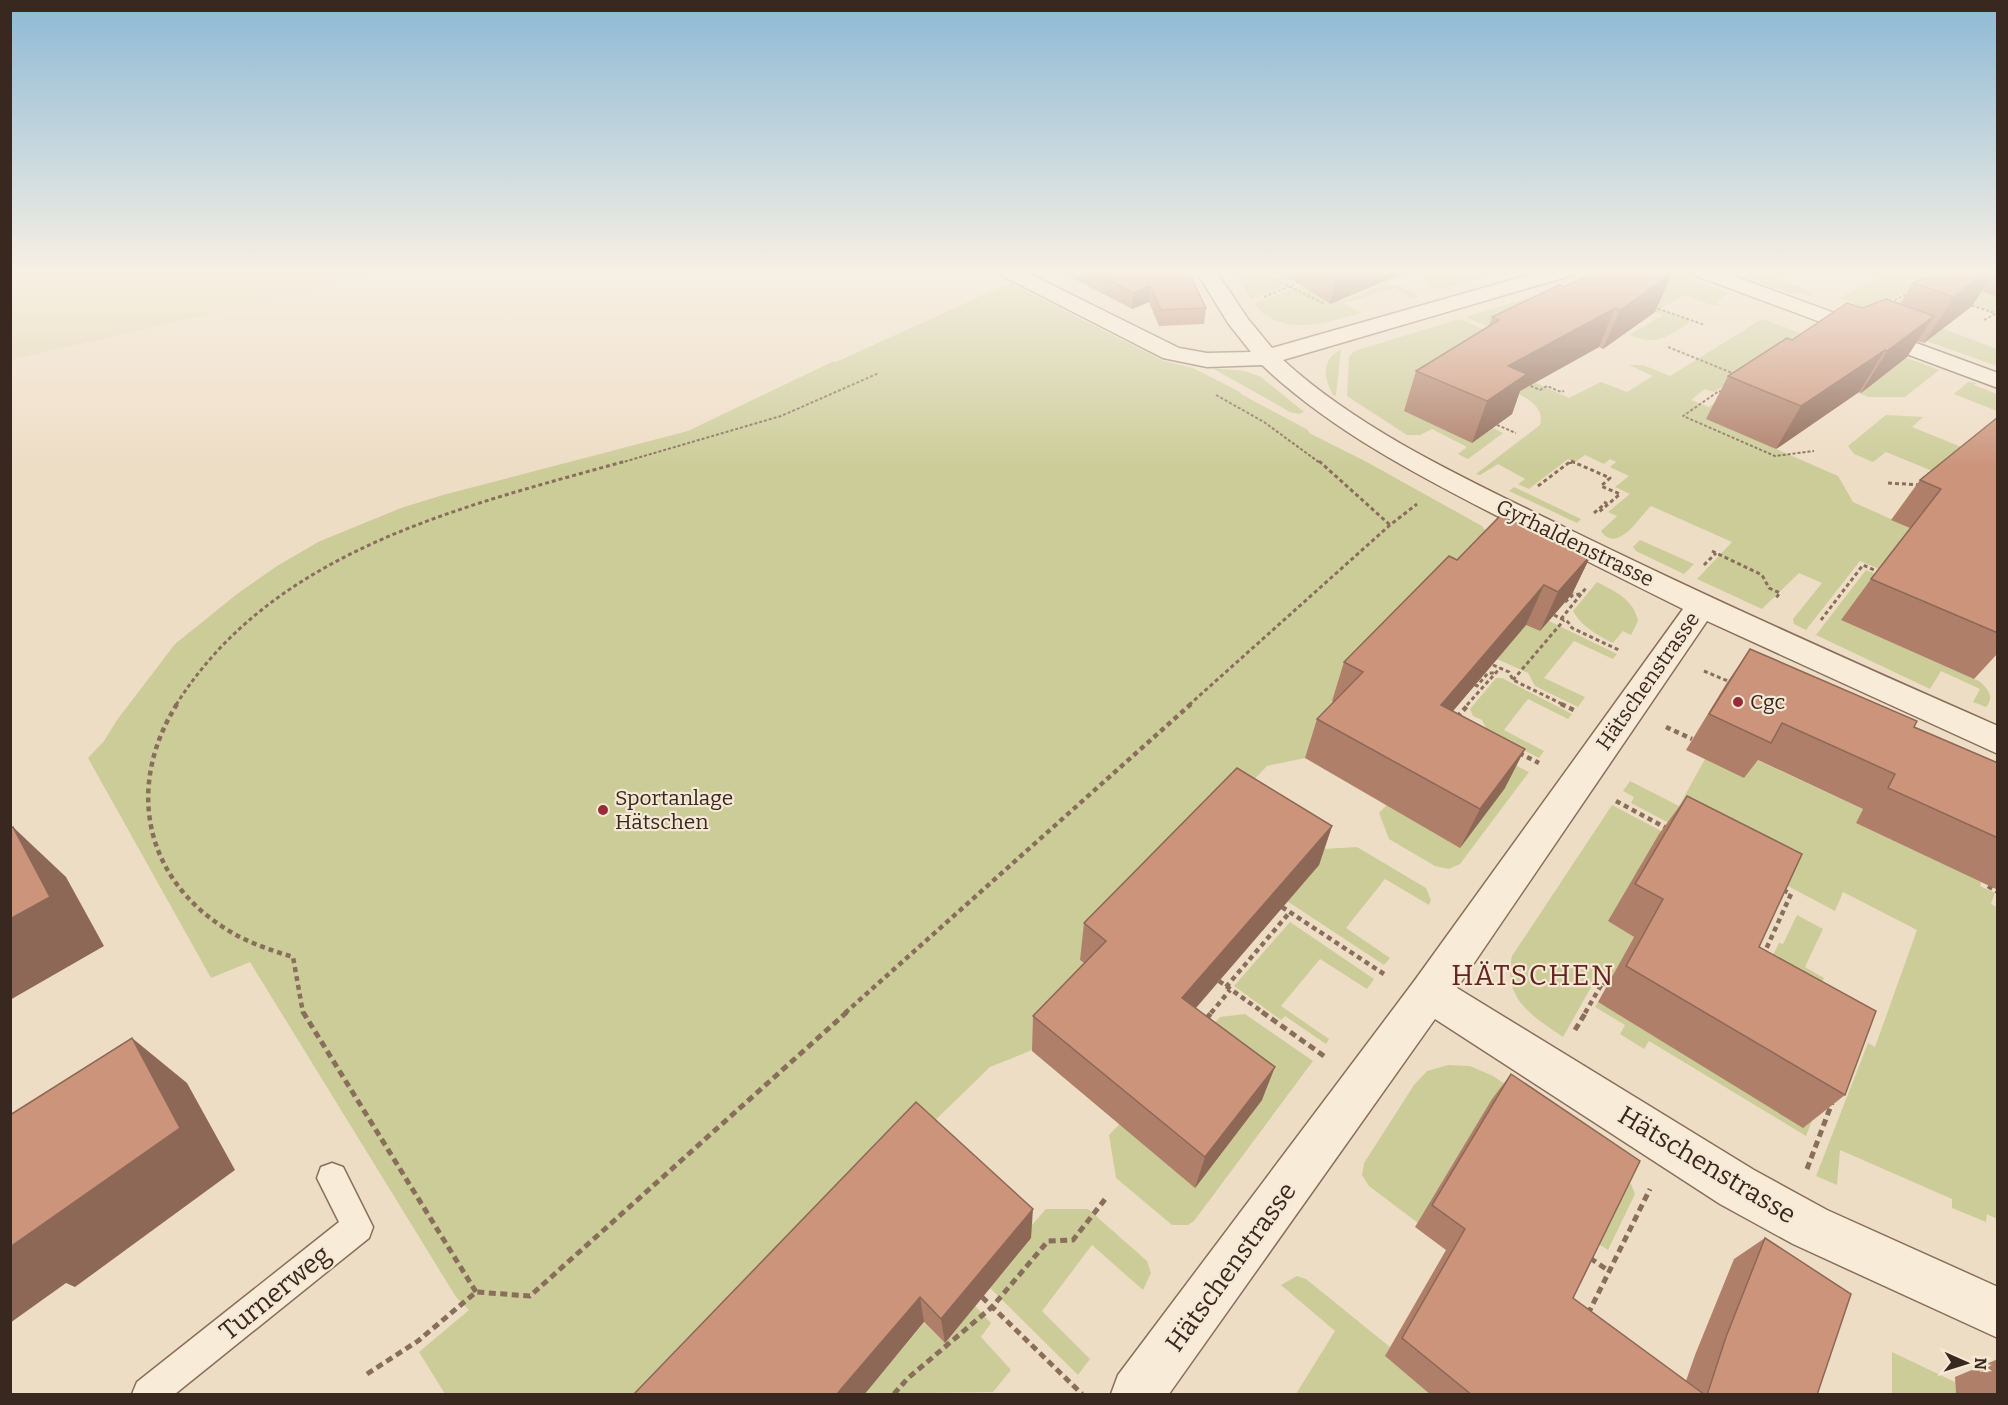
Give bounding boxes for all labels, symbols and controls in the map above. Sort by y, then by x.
street label: Gyrhaldenstrasse [1492,494,1658,592]
street label: Hätschenstrasse [1591,607,1705,755]
place label: Cgc [1750,689,1785,715]
marker: Cgc [1731,695,1745,709]
place label: Sportanlage Hätschen [615,785,733,835]
marker: Sportanlage Hätschen [596,803,610,817]
district label: HÄTSCHEN [1451,959,1615,992]
street label: Hätschenstrasse [1613,1100,1801,1230]
street label: Hätschenstrasse [1159,1176,1303,1358]
street label: Turnerweg [213,1239,337,1347]
north arrow [1936,1333,1996,1393]
text: N [1971,1357,1990,1370]

